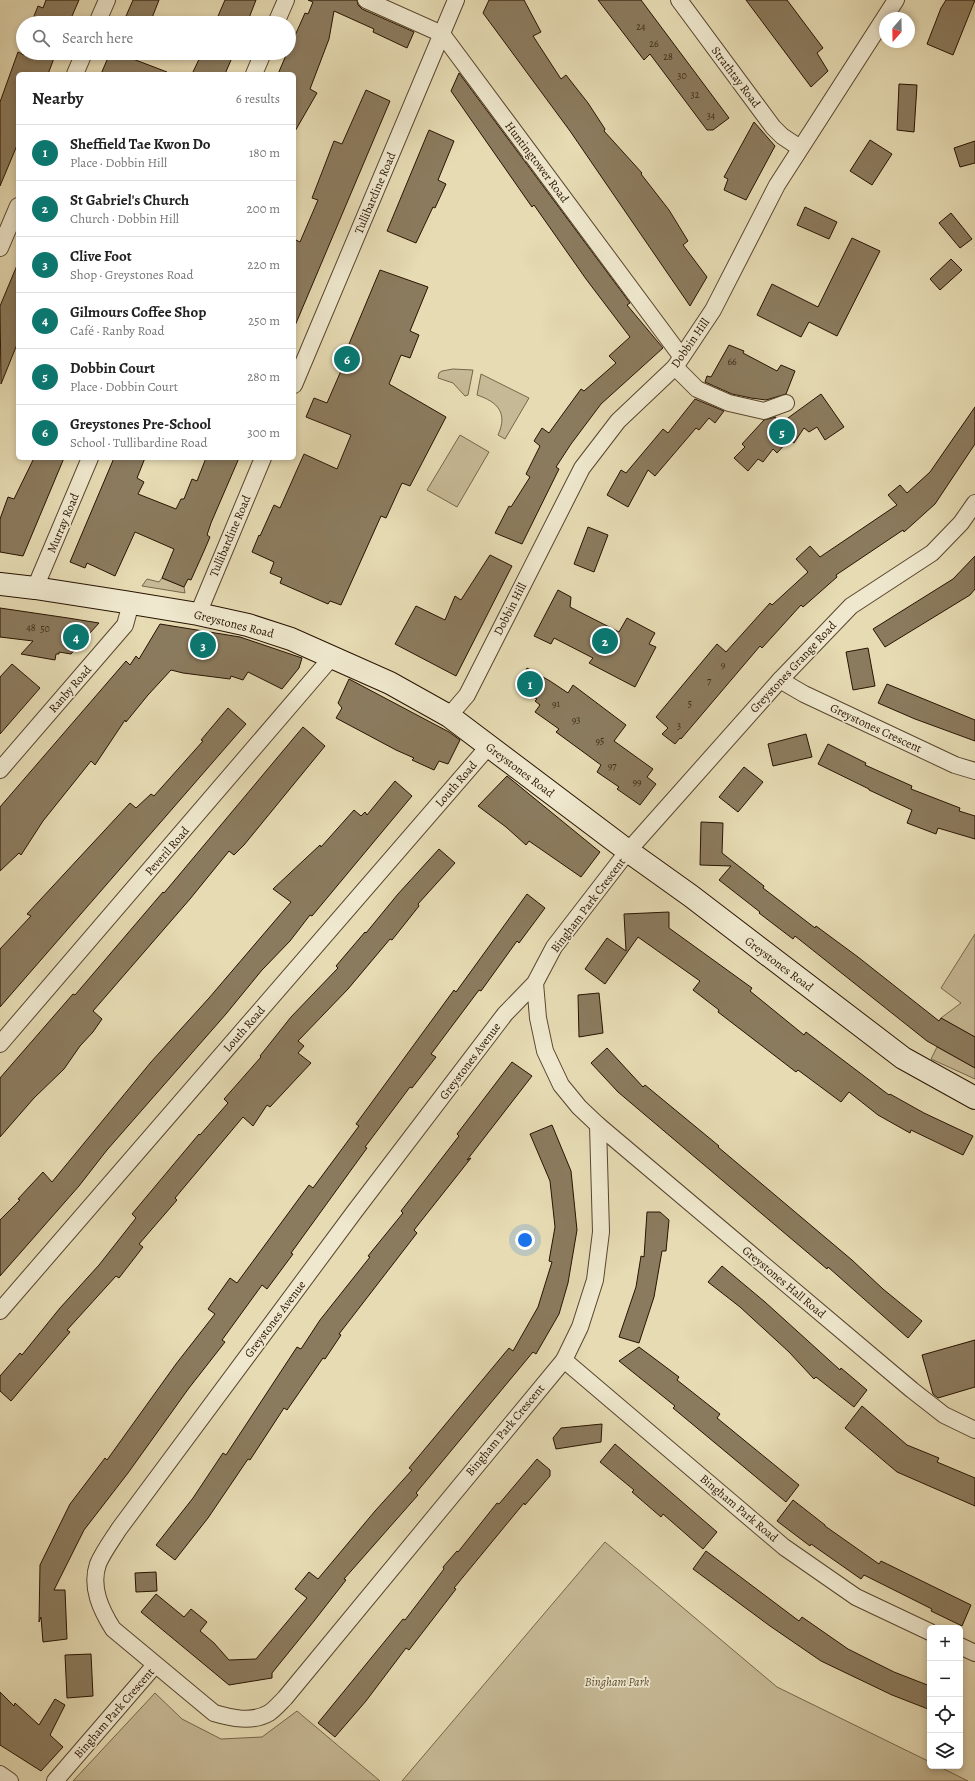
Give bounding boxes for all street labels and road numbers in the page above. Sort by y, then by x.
street label: Strathtay Road [708,43,765,111]
street label: Huntingtower Road [501,118,573,206]
street label: Tullibardine Road [351,149,400,236]
street label: Dobbin Hill [667,315,713,371]
street label: Murray Road [43,490,83,555]
street label: Tullibardine Road [206,492,255,579]
street label: Dobbin Hill [490,580,530,638]
street label: Greystones Road [192,606,276,642]
street label: Greystones Grange Road [746,617,840,716]
street label: Ranby Road [45,661,95,716]
street label: Greystones Crescent [827,700,925,756]
street label: Greystones Road [482,739,558,801]
street label: Louth Road [432,757,481,810]
street label: Peveril Road [141,823,193,879]
street label: Bingham Park Crescent [547,854,629,956]
street label: Greystones Road [741,933,817,995]
street label: Louth Road [220,1002,269,1055]
street label: Greystones Avenue [436,1019,504,1103]
street label: Greystones Hall Road [739,1242,830,1322]
street label: Greystones Avenue [241,1277,309,1361]
street label: Bingham Park Crescent [462,1381,548,1479]
street label: Bingham Park Road [697,1471,782,1546]
street label: Bingham Park Crescent [70,1664,158,1762]

